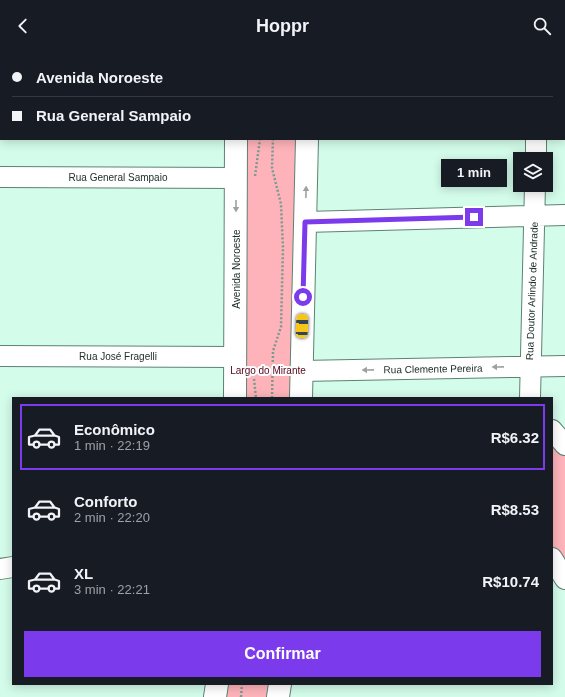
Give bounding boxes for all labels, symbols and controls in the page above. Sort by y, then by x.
icon: back [12,15,34,37]
icon: search [531,15,553,37]
text: Hoppr [256,16,309,36]
text: Avenida Noroeste [36,69,163,86]
text: Rua General Sampaio [36,107,191,124]
map controls [513,152,553,192]
button: layers [513,152,553,192]
callout: 1 min [441,159,507,187]
text: 1 min [457,165,491,180]
street label: Rua General Sampaio [69,172,168,183]
one-way arrow [303,185,309,198]
one-way arrow [233,200,239,213]
route end [465,208,483,226]
street label: Rua Doutor Arlindo de Andrade [524,221,540,360]
street label: Avenida Noroeste [231,229,242,309]
route start [294,288,312,306]
car [296,314,308,338]
street label: Rua José Fragelli [79,351,157,362]
street label: Rua Clemente Pereira [383,363,483,375]
one-way arrow [492,364,504,371]
park label: Largo do Mirante [230,365,306,376]
one-way arrow [361,367,374,373]
icon: car [26,419,62,455]
text: Econômico [74,421,155,438]
text: R$6.32 [491,429,539,446]
text: 1 min · 22:19 [74,438,150,453]
icon: car [26,491,62,527]
text: Conforto [74,493,137,510]
text: R$8.53 [491,501,539,518]
text: 2 min · 22:20 [74,510,150,525]
icon: car [26,563,62,599]
text: XL [74,565,93,582]
text: R$10.74 [482,573,539,590]
text: 3 min · 22:21 [74,582,150,597]
button: Confirmar [24,631,541,677]

